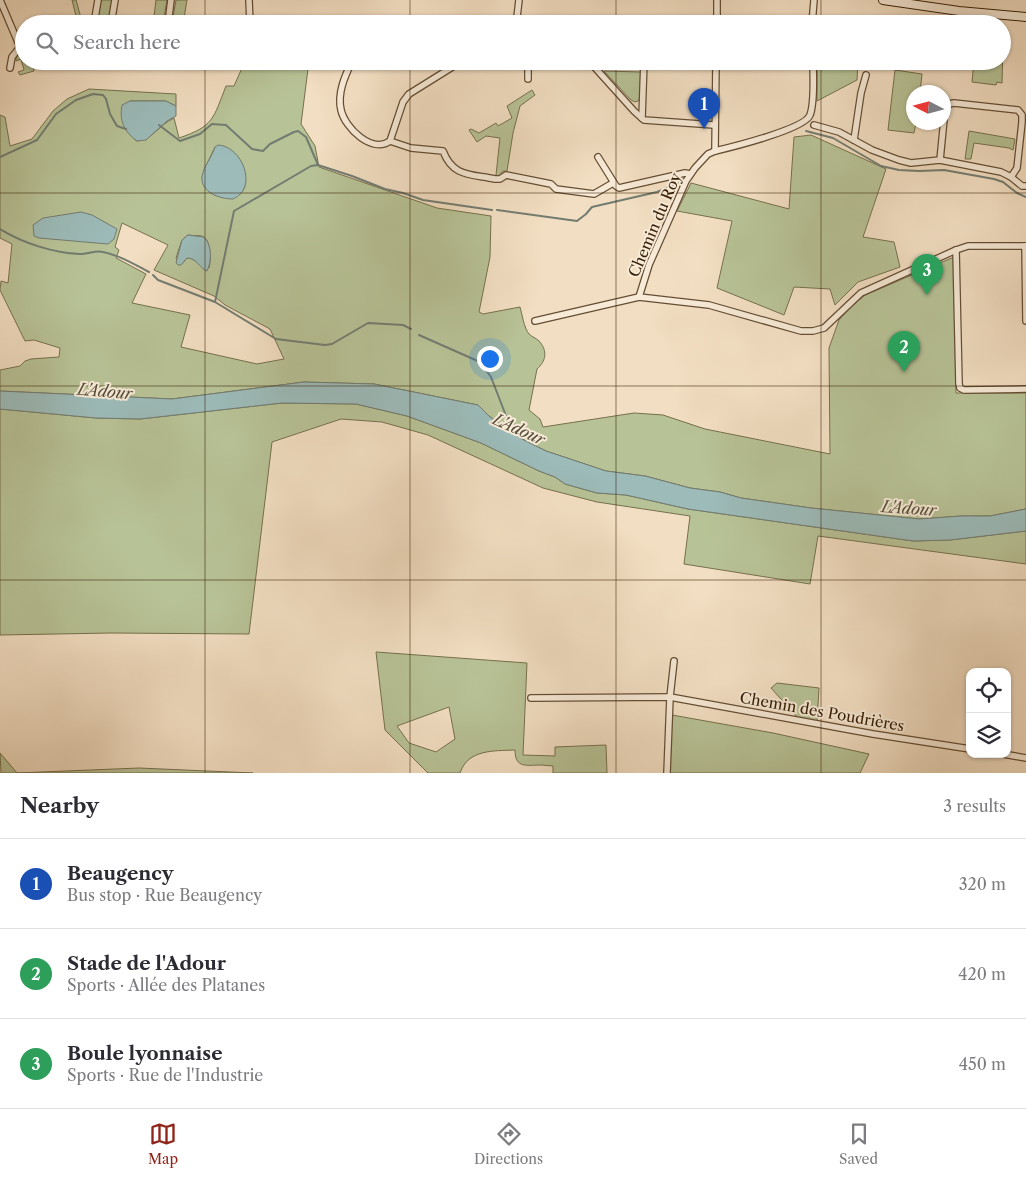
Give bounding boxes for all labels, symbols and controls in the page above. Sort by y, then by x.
search box [15,15,1011,70]
icon: search [33,29,61,57]
text: Search here [73,31,181,54]
north arrow [906,85,951,130]
pin: 1 [688,88,720,129]
street label: Chemin du Roy [624,169,685,280]
pin: 3 [911,254,943,295]
pin: 2 [888,331,920,372]
your location [477,346,503,372]
water label: L'Adour [75,378,135,403]
water label: L'Adour [488,408,550,450]
water label: L'Adour [879,496,939,520]
map controls [966,668,1011,758]
button: locate [966,668,1011,713]
street label: Chemin des Poudrières [738,688,906,735]
button: layers [966,713,1011,758]
text: Nearby [20,793,99,818]
text: 3 results [943,796,1006,816]
text: Beaugency [67,862,173,885]
text: 1 [32,874,40,894]
text: 320 m [959,874,1006,894]
text: Bus stop · Rue Beaugency [67,885,262,905]
text: Stade de l'Adour [67,952,226,975]
text: 2 [31,964,41,984]
text: 420 m [958,964,1006,984]
text: Sports · Allée des Platanes [67,975,265,995]
text: Boule lyonnaise [67,1042,223,1065]
text: 3 [31,1054,41,1074]
text: 450 m [959,1054,1006,1074]
text: Sports · Rue de l'Industrie [67,1065,263,1085]
tab: Map [148,1120,178,1168]
tab: Directions [474,1120,543,1168]
tab: Saved [839,1120,878,1168]

